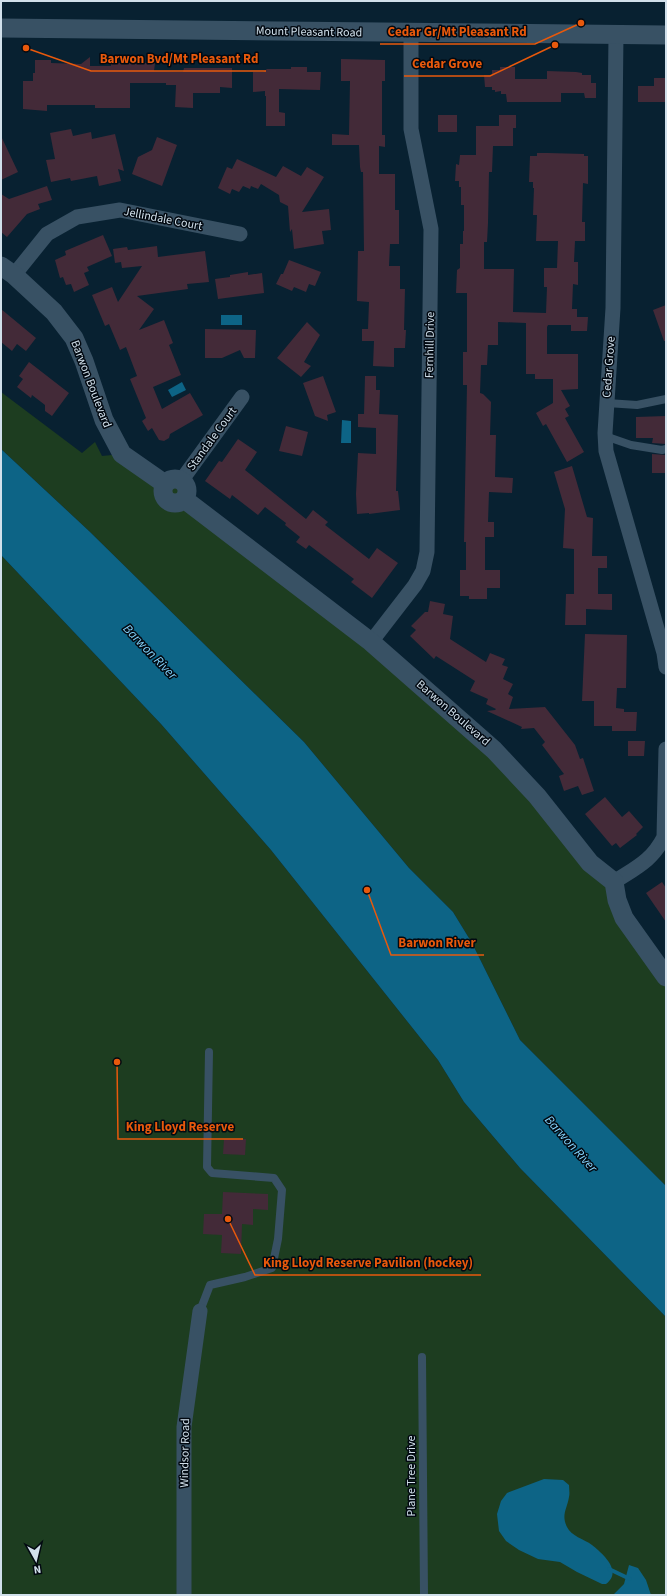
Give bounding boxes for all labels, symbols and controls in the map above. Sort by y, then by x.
callout: Cedar Gr/Mt Pleasant Rd [380,19,535,44]
street label: Mount Pleasant Road [256,23,362,41]
text: Cedar Gr/Mt Pleasant Rd [387,23,527,41]
callout: Barwon Bvd/Mt Pleasant Rd [91,46,266,71]
text: Barwon Bvd/Mt Pleasant Rd [100,50,258,68]
callout: Cedar Grove [404,51,490,76]
text: Cedar Grove [412,55,482,73]
street label: Jellindale Court [122,203,204,235]
street label: Fernhill Drive [421,312,439,378]
street label: Cedar Grove [598,336,620,398]
street label: Barwon Boulevard [66,338,116,430]
street label: Standale Court [183,404,241,474]
water label: Barwon River [119,620,181,684]
street label: Barwon Boulevard [412,676,494,750]
callout: Barwon River [391,930,484,955]
text: Barwon River [398,934,476,952]
water label: Barwon River [541,1112,602,1177]
callout: King Lloyd Reserve [118,1114,243,1139]
text: King Lloyd Reserve [126,1118,235,1136]
callout: King Lloyd Reserve Pavilion (hockey) [255,1250,481,1275]
text: King Lloyd Reserve Pavilion (hockey) [263,1254,473,1272]
street label: Windsor Road [176,1418,194,1488]
street label: Plane Tree Drive [403,1435,420,1517]
north arrow [16,1540,56,1580]
text: N [33,1561,42,1577]

